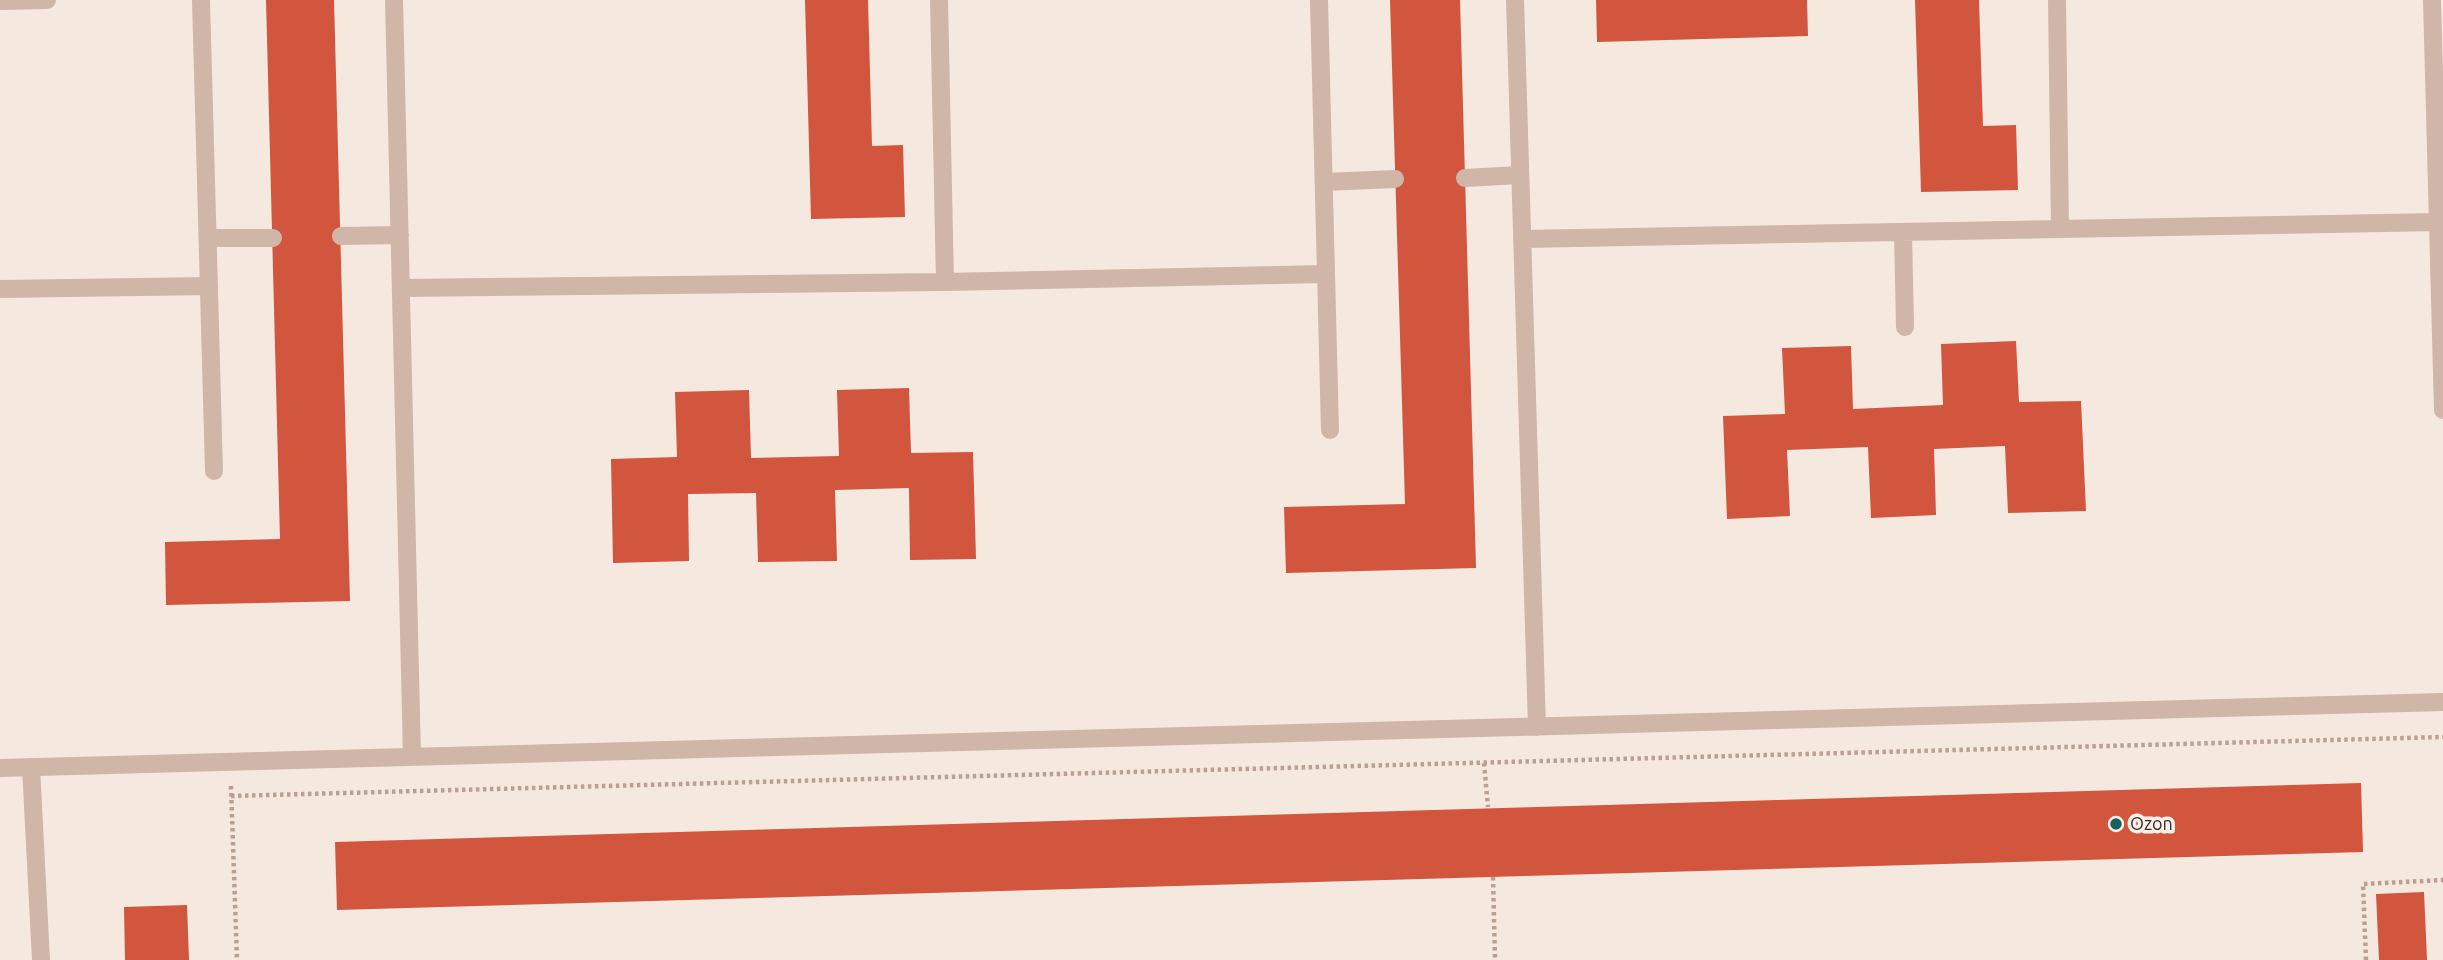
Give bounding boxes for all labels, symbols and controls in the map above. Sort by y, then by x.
place label: Ozon [2130,813,2173,835]
marker: Ozon [2108,816,2124,832]

